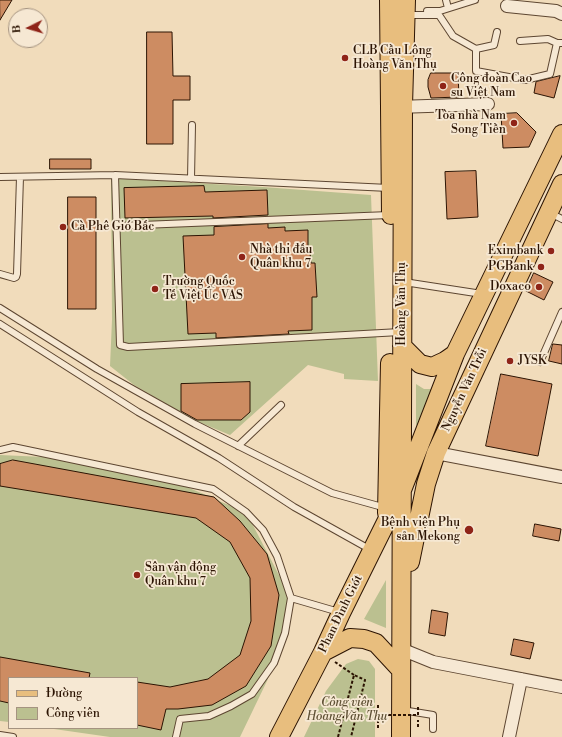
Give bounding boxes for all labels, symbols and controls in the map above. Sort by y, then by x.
north arrow [8,8,48,48]
text: B [10,24,24,34]
place label: CLB Cầu Lông Hoàng Văn Thụ [353,44,437,72]
marker: CLB Cầu Lông Hoàng Văn Thụ [340,53,350,63]
place label: Công đoàn Cao su Việt Nam [451,72,532,100]
marker: Công đoàn Cao su Việt Nam [438,81,448,91]
place label: Tòa nhà Nam Song Tiền [435,109,506,137]
marker: Tòa nhà Nam Song Tiền [509,118,519,128]
place label: Cà Phê Gió Bấc [71,220,154,234]
marker: Cà Phê Gió Bấc [58,222,68,232]
place label: Nhà thi đấu Quân khu 7 [250,243,312,271]
place label: Eximbank [488,244,543,258]
marker: Eximbank [546,246,556,256]
marker: Nhà thi đấu Quân khu 7 [237,252,247,262]
place label: PGBank [488,260,533,274]
street label: Hoàng Văn Thụ [395,262,409,346]
marker: PGBank [536,262,546,272]
place label: Trường Quốc Tế Việt Úc VAS [163,275,243,303]
place label: Doxaco [490,280,531,294]
marker: Doxaco [534,282,544,292]
marker: Trường Quốc Tế Việt Úc VAS [150,284,160,294]
street label: Nguyễn Văn Trỗi [439,346,491,434]
place label: JYSK [518,354,547,368]
marker: JYSK [505,356,515,366]
place label: Bệnh viện Phụ sản Mekong [381,516,460,544]
marker: Bệnh viện Phụ sản Mekong [463,524,475,536]
place label: Sân vận động Quân khu 7 [145,561,216,589]
marker: Sân vận động Quân khu 7 [132,570,142,580]
street label: Phan Đình Giót [316,573,366,655]
legend [8,677,138,729]
text: Đường [46,686,82,701]
park label: Công viên Hoàng Văn Thụ [307,696,387,724]
text: Công viên [46,706,100,721]

